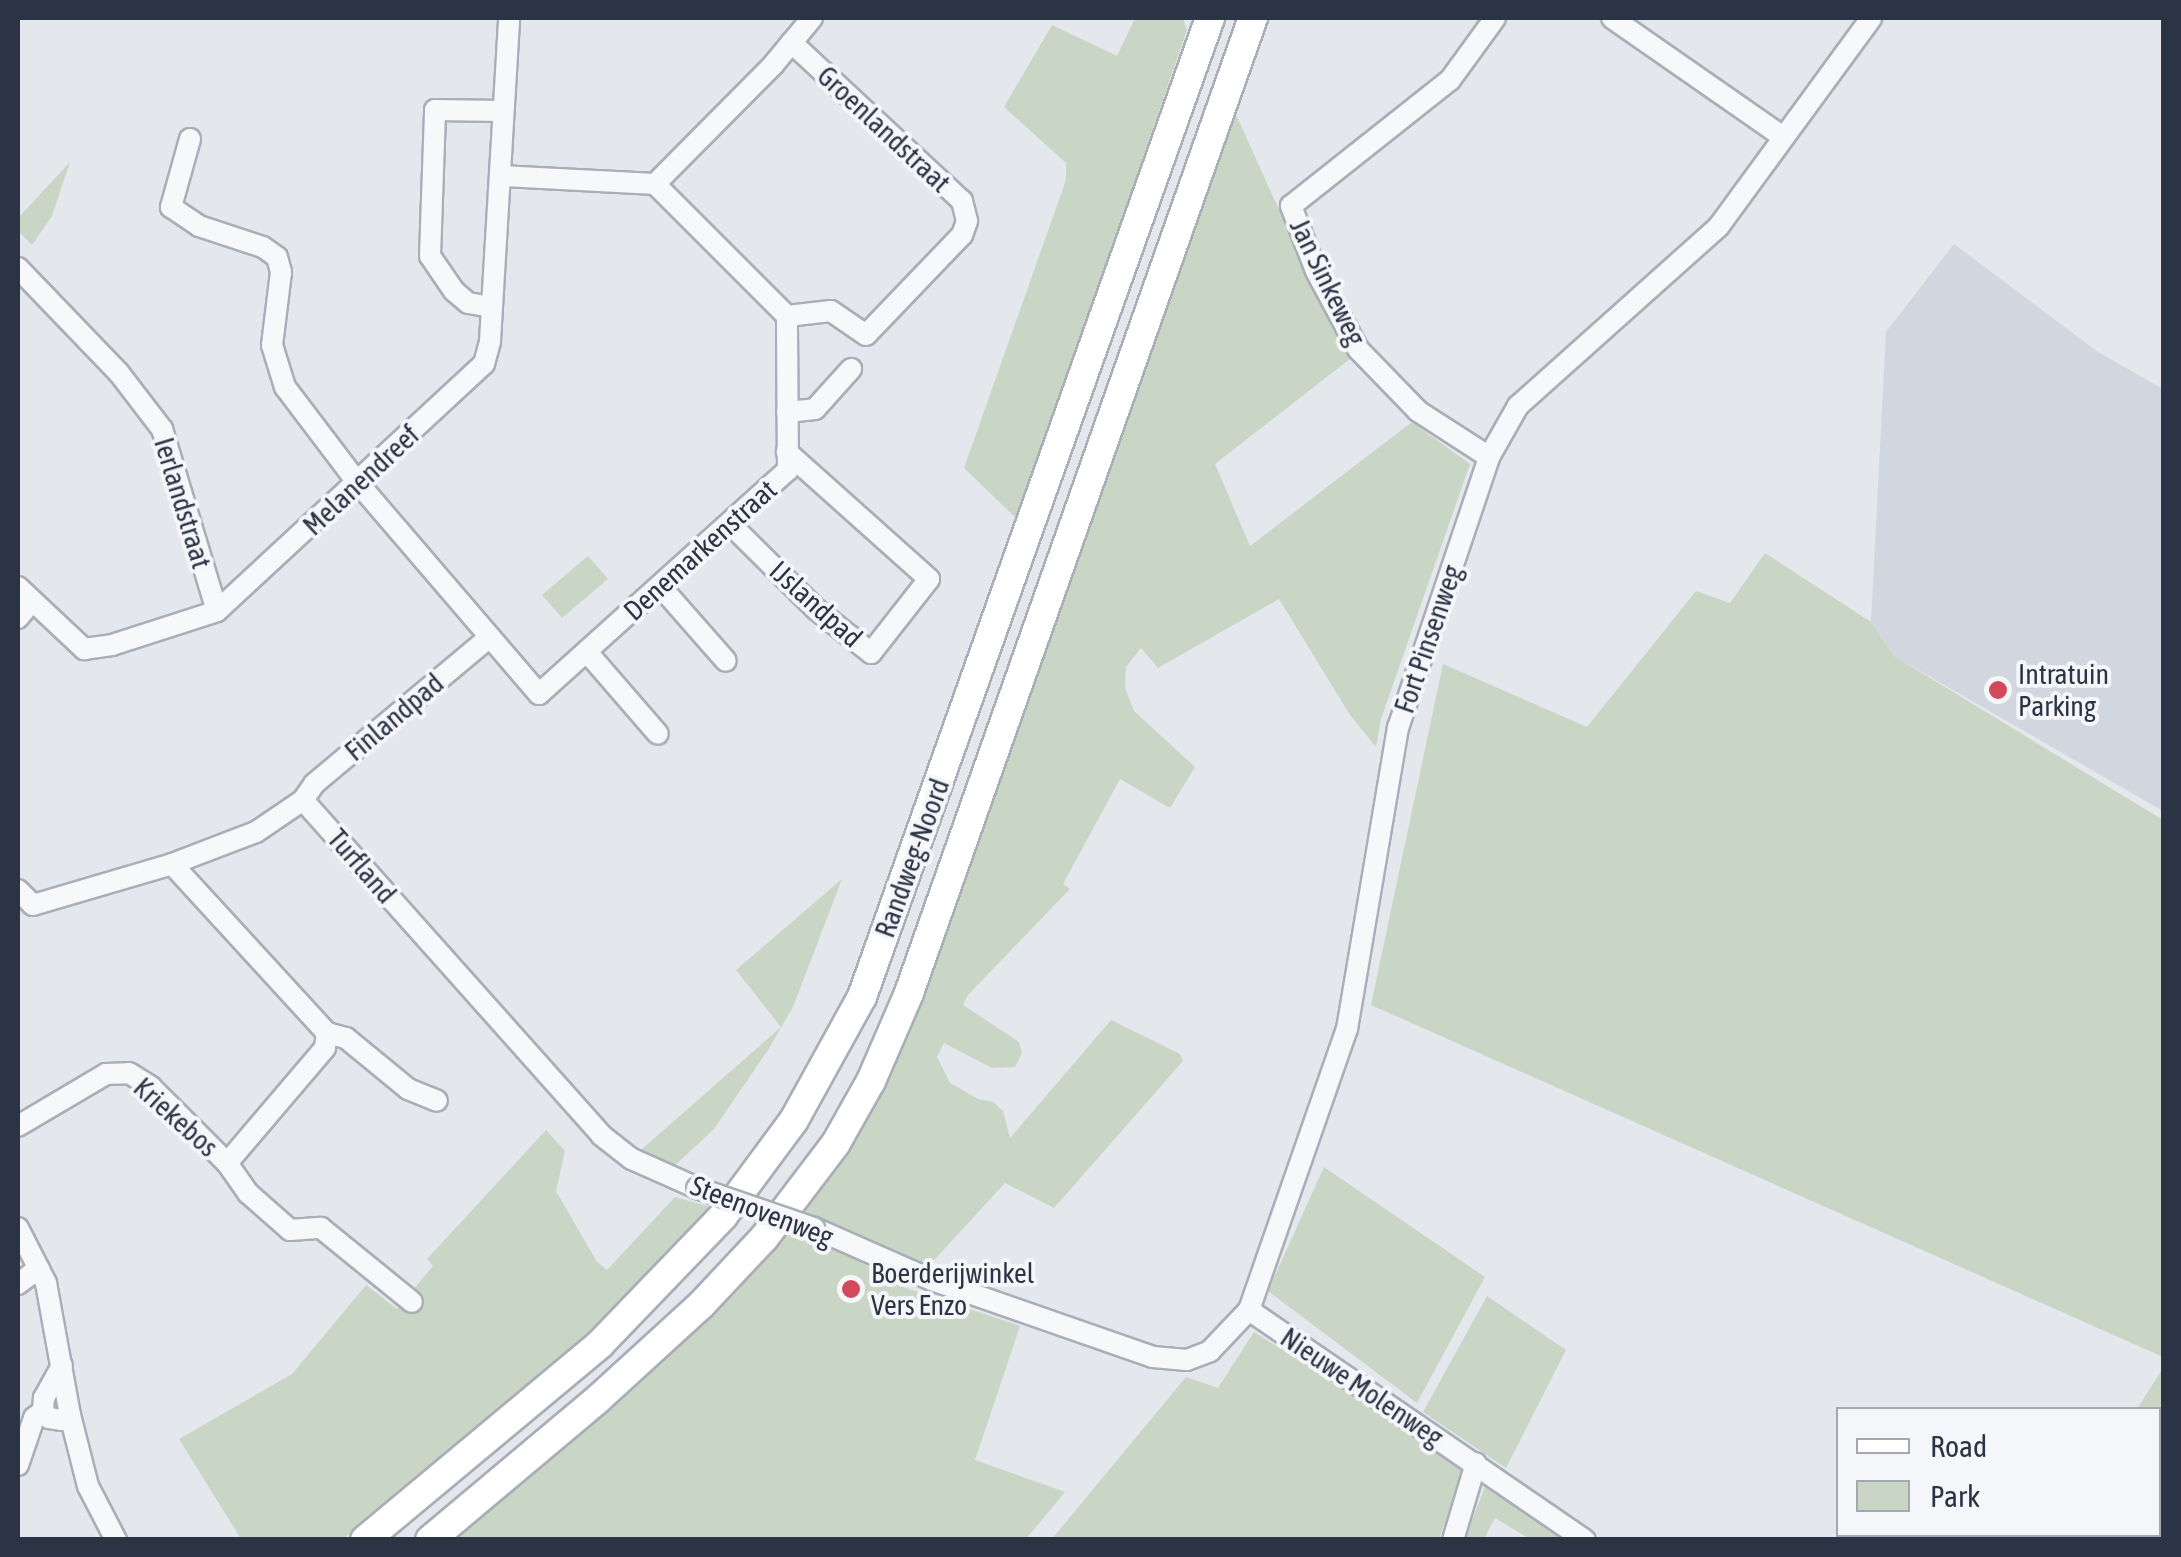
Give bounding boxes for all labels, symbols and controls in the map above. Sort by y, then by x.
street label: Groenlandstraat [811,59,957,199]
street label: Jan Sinkeweg [1283,213,1373,351]
street label: Melanendreef [296,418,426,542]
street label: Ierlandstraat [147,433,219,573]
street label: Denemarkenstraat [617,473,783,627]
street label: IJslandpad [763,554,869,654]
street label: Fort Pinsenweg [1387,561,1469,717]
place label: Intratuin Parking [2018,657,2109,723]
street label: Finlandpad [338,666,450,768]
marker: Intratuin Parking [1987,679,2009,701]
street label: Randweg-Noord [868,774,956,942]
street label: Turfland [321,822,403,910]
street label: Kriekebos [127,1070,225,1164]
street label: Steenovenweg [686,1168,838,1254]
place label: Boerderijwinkel Vers Enzo [871,1256,1034,1322]
marker: Boerderijwinkel Vers Enzo [840,1278,862,1300]
street label: Nieuwe Molenweg [1274,1320,1450,1454]
legend [1836,1407,2161,1537]
text: Road [1930,1429,1987,1463]
text: Park [1930,1479,1980,1513]

